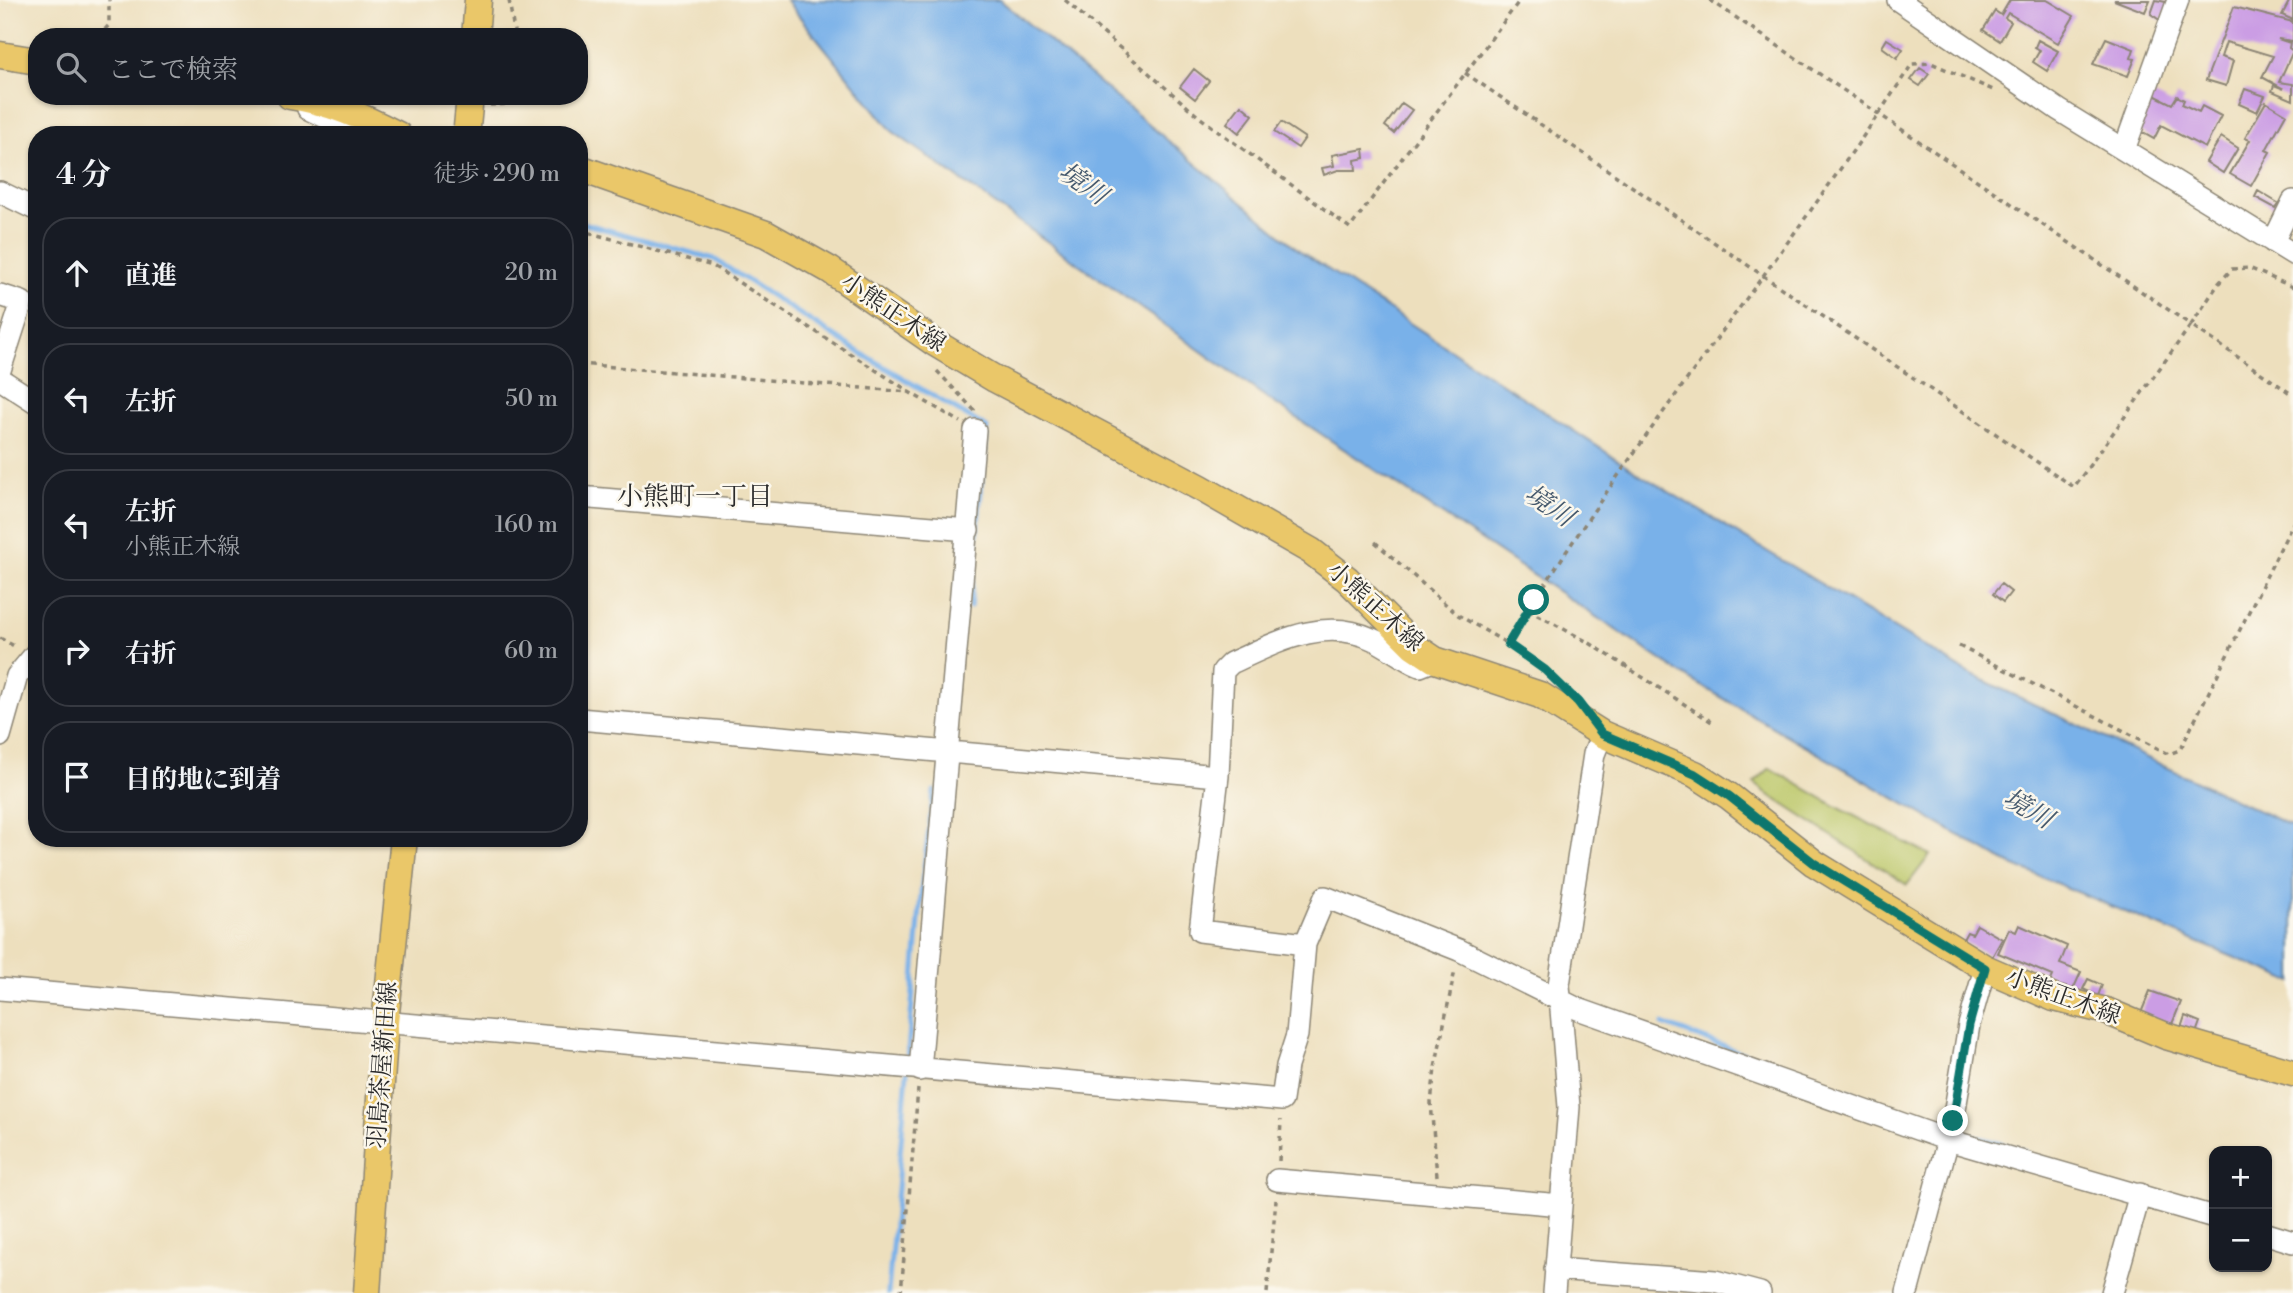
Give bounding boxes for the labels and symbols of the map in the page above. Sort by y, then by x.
water label: 境川 [1053,156,1116,214]
street label: 小熊正木線 [835,267,951,359]
water label: 境川 [1518,478,1582,535]
district label: 小熊町一丁目 [617,481,773,513]
street label: 小熊正木線 [1320,556,1430,658]
route start [1518,584,1549,615]
water label: 境川 [1997,782,2061,837]
street label: 小熊正木線 [2001,962,2125,1032]
street label: 羽島茶屋新田線 [362,980,404,1150]
route end [1937,1105,1968,1136]

